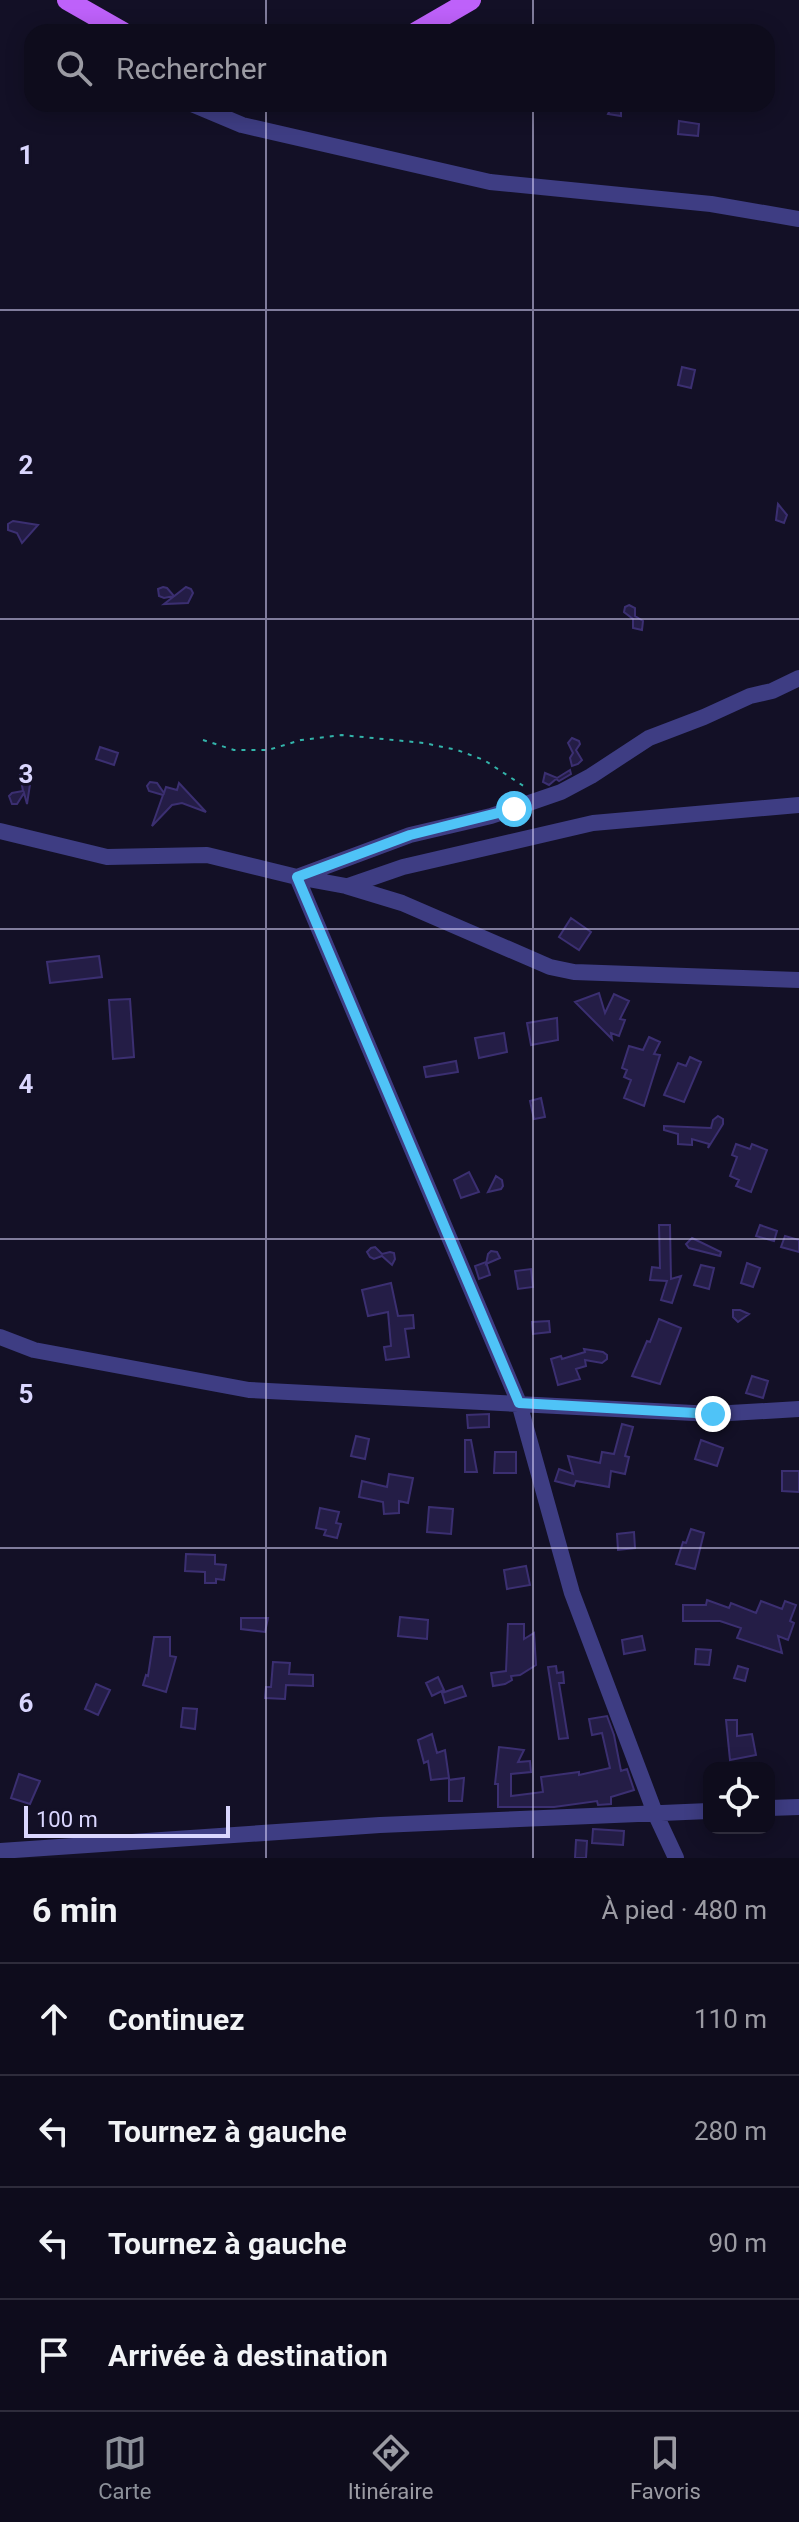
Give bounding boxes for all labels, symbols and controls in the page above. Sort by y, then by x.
search box [24,24,775,112]
icon: search [52,46,96,90]
text: Rechercher [116,51,267,86]
text: 1 [19,140,33,170]
text: 2 [19,450,33,480]
text: 3 [19,759,33,789]
route start [496,791,532,827]
text: 4 [19,1069,34,1099]
text: 5 [19,1379,33,1409]
route end [695,1396,731,1432]
text: 6 [19,1688,34,1718]
map controls [703,1762,775,1834]
button: locate [703,1762,775,1834]
scale bar [24,1802,230,1838]
text: 100 m [36,1807,98,1832]
text: 6 min [32,1890,117,1930]
text: À pied · 480 m [601,1895,767,1925]
icon: ahead [32,1997,76,2041]
text: Continuez [108,2002,245,2037]
text: 110 m [694,2004,767,2034]
icon: left [32,2109,76,2153]
text: Tournez à gauche [108,2114,347,2149]
text: 280 m [694,2116,767,2146]
icon: left [32,2221,76,2265]
text: Tournez à gauche [108,2226,347,2261]
text: 90 m [709,2228,767,2258]
icon: arrive [32,2333,76,2377]
text: Arrivée à destination [108,2338,388,2373]
tab: Carte [98,2431,151,2504]
tab: Itinéraire [348,2431,433,2504]
tab: Favoris [630,2431,701,2504]

